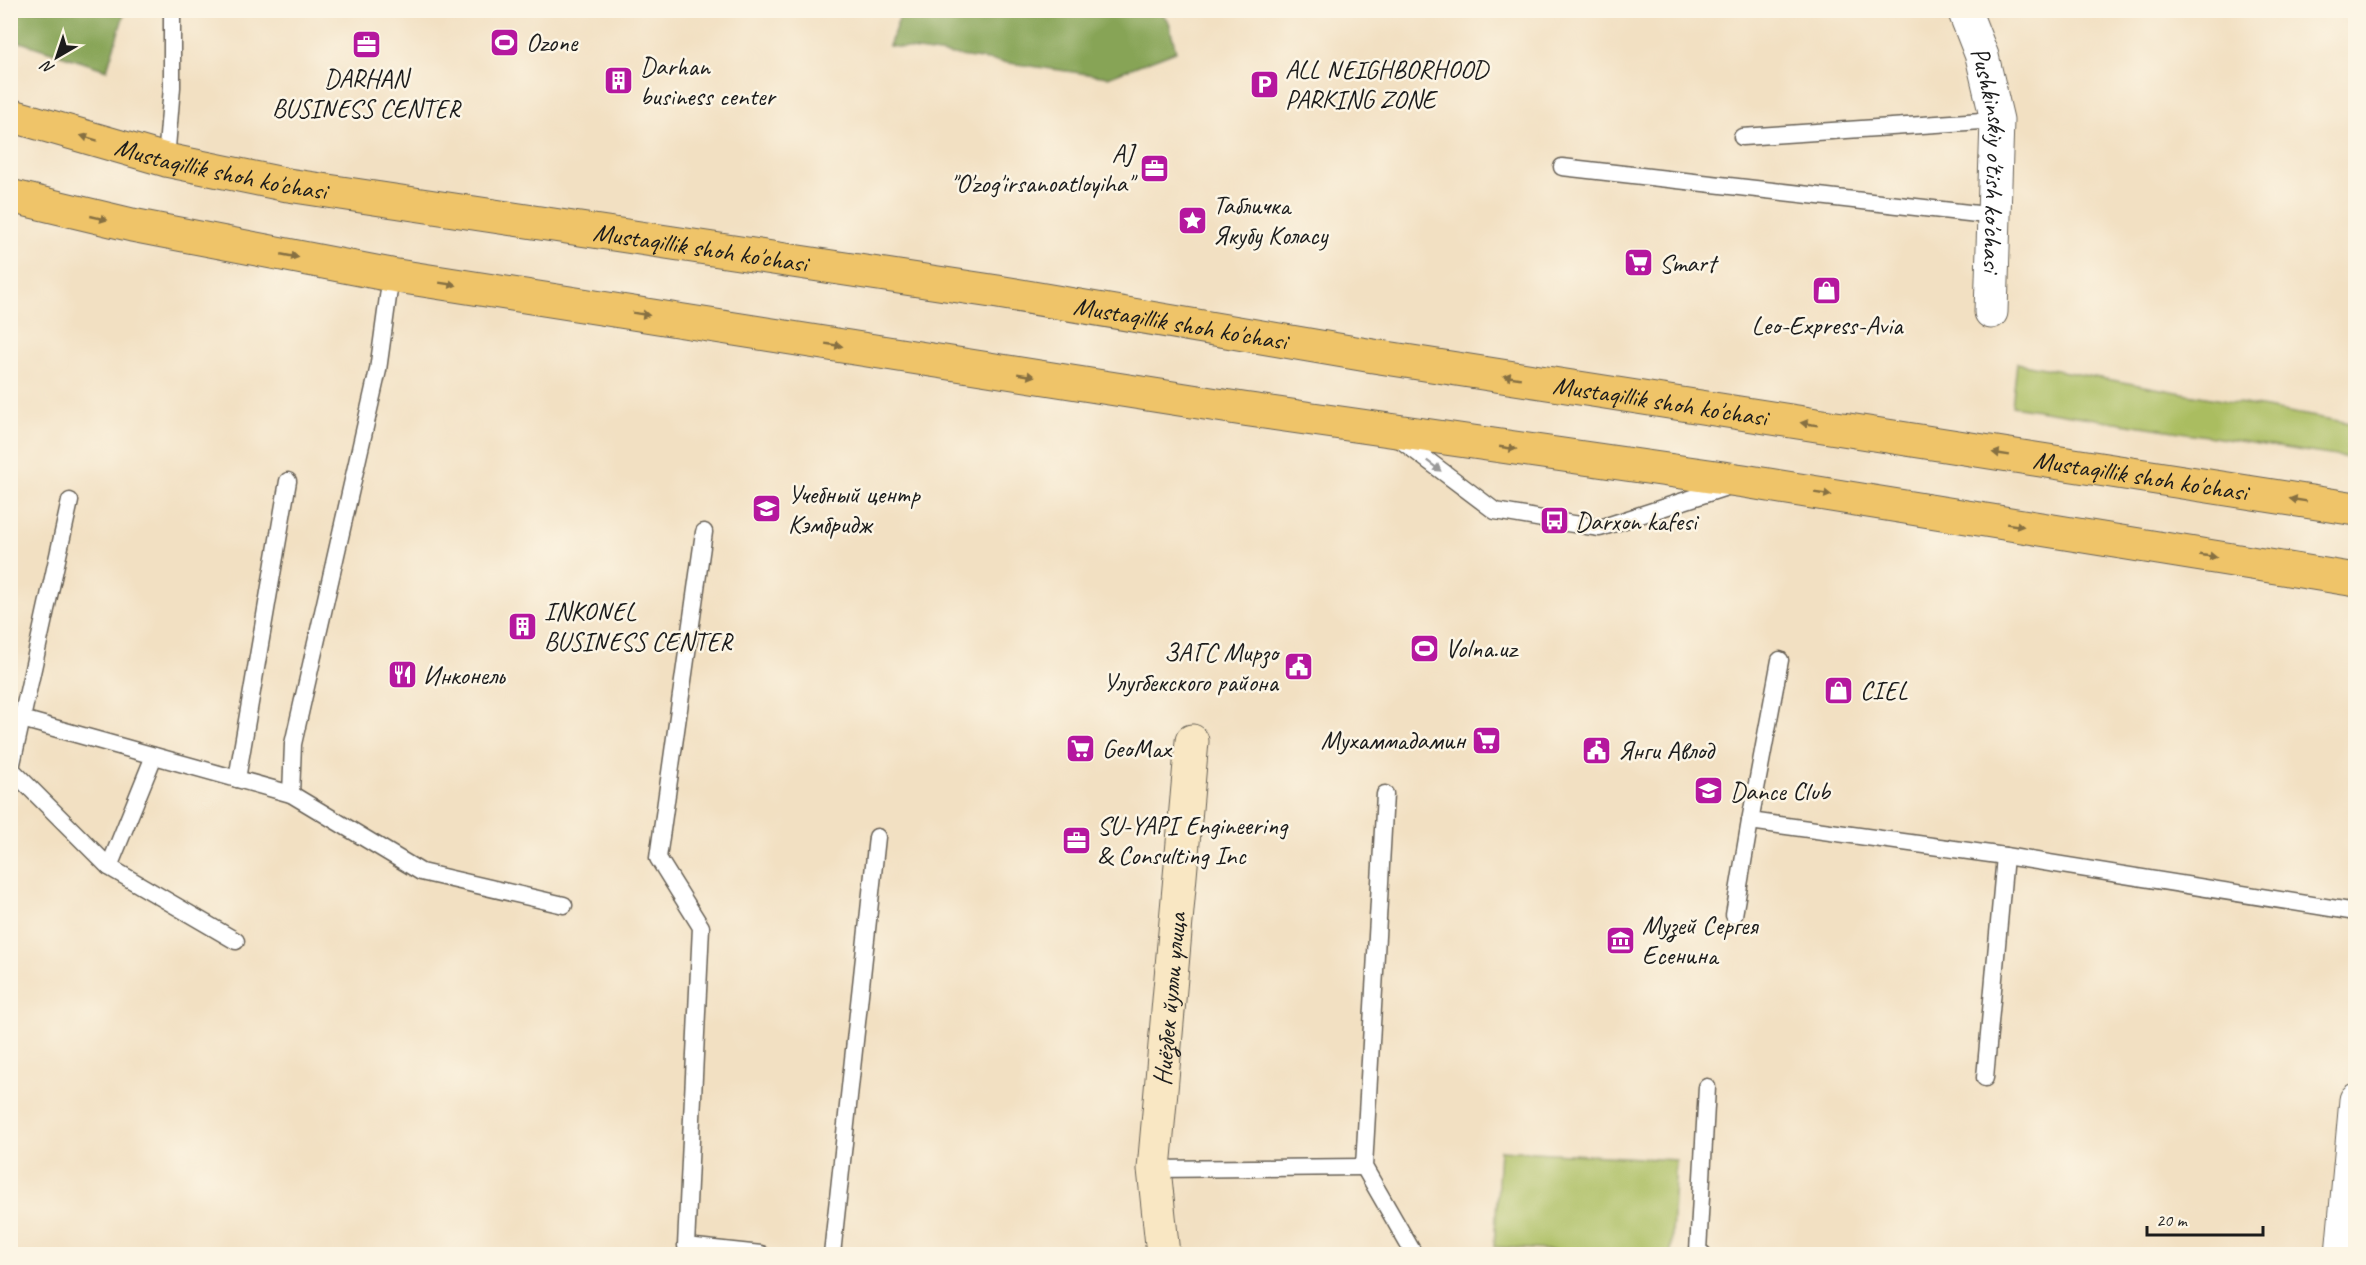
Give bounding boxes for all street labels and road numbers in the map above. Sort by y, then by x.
street label: Pushkinskiy o'tish ko'chasi [1963,42,2014,276]
street label: Mustaqillik shoh ko'chasi [111,130,332,208]
street label: Mustaqillik shoh ko'chasi [591,215,813,280]
street label: Mustaqillik shoh ko'chasi [1071,289,1293,358]
street label: Mustaqillik shoh ko'chasi [1551,368,1773,434]
street label: Mustaqillik shoh ko'chasi [2031,443,2253,509]
street label: Ниёзбек йулли улица [1145,910,1193,1087]

